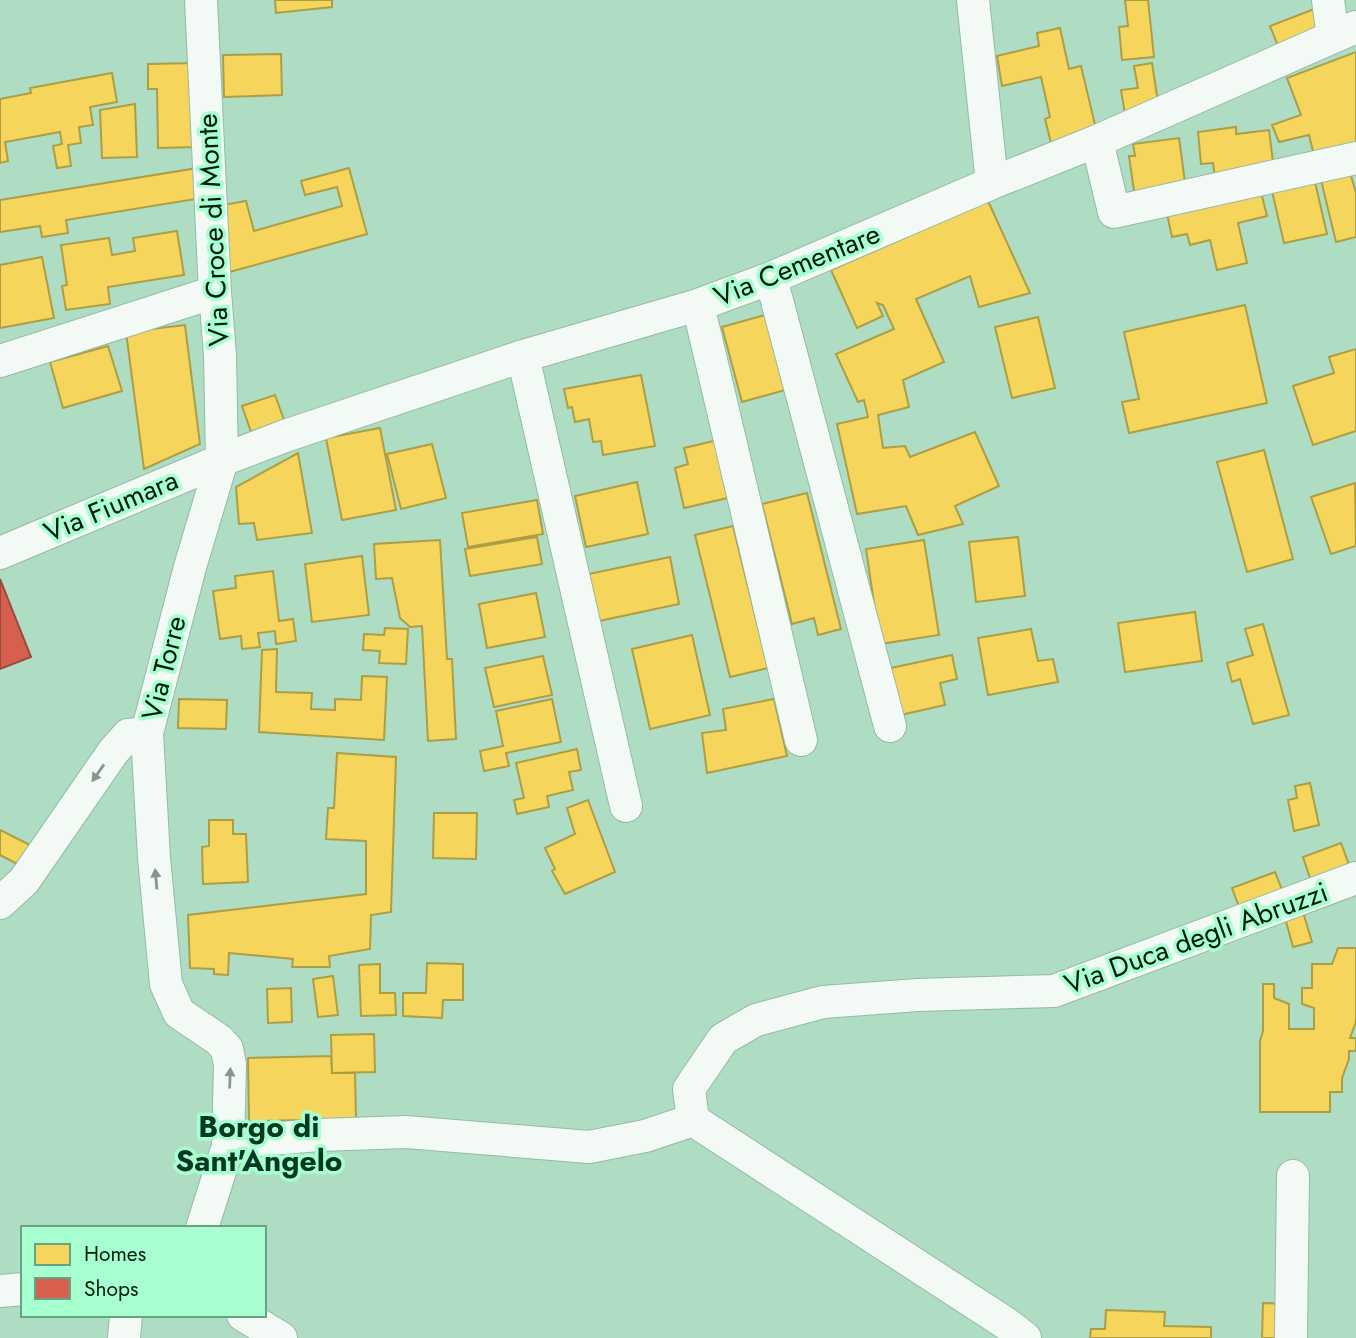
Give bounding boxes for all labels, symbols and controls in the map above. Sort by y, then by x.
street label: Via Croce di Monte [186,113,240,347]
street label: Via Cementare [708,213,886,317]
street label: Via Fiumara [38,459,184,553]
street label: Via Torre [131,611,197,725]
one-way arrow [91,764,105,782]
one-way arrow [150,868,161,890]
street label: Via Duca degli Abruzzi [1059,871,1333,1005]
one-way arrow [224,1067,235,1089]
district label: Borgo di Sant'Angelo [175,1105,343,1182]
legend [21,1226,266,1317]
text: Homes [84,1239,146,1269]
text: Shops [84,1274,138,1304]

